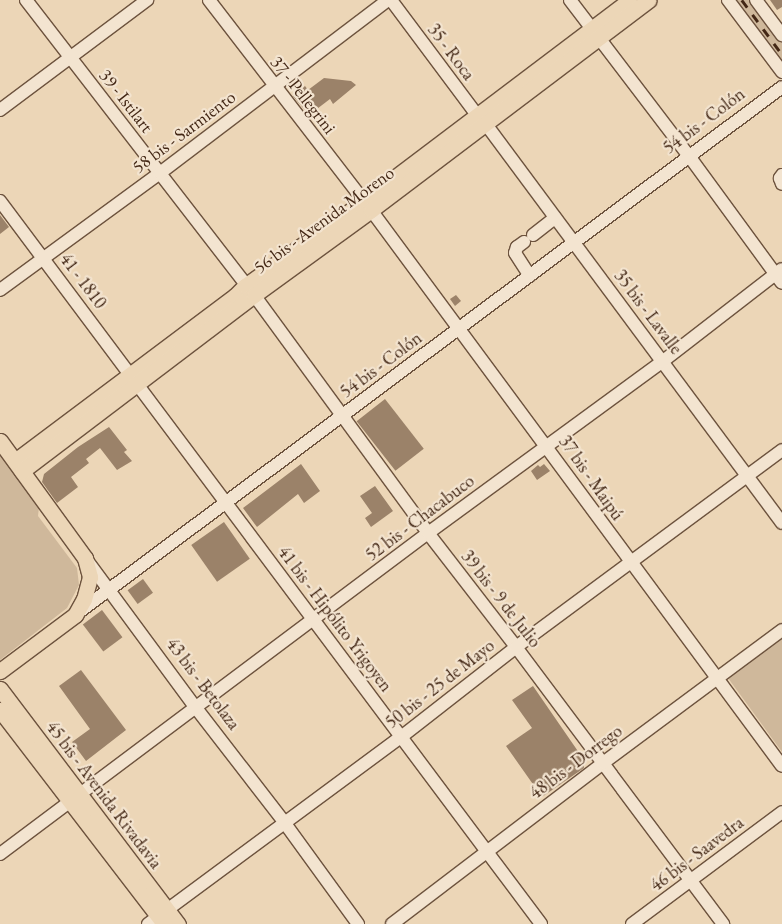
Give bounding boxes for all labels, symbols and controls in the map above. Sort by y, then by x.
street label: 35 - Roca [423,19,479,85]
street label: 37 - Pellegrini [266,52,340,138]
street label: 39 - Istilart [95,65,157,137]
street label: 54 bis - Colón [659,83,749,159]
street label: 58 bis - Sarmiento [128,86,240,178]
street label: 56 bis - Avenida Moreno [250,162,398,278]
street label: 41 - 1810 [55,249,111,313]
street label: 35 bis - Lavalle [609,265,687,359]
street label: 54 bis - Colón [336,327,426,403]
street label: 37 bis - Maipú [554,431,628,525]
street label: 52 bis - Chacabuco [361,470,479,566]
street label: 41 bis - Hipólito Yrigoyen [273,542,397,696]
street label: 39 bis - 9 de Julio [456,546,546,652]
street label: 43 bis - Betolaza [161,634,245,734]
street label: 50 bis - 25 de Mayo [381,635,499,733]
street label: 45 bis - Avenida Rivadavia [41,717,167,873]
street label: 48 bis - Dorrego [525,720,627,804]
street label: 46 bis - Saavedra [646,812,748,896]

